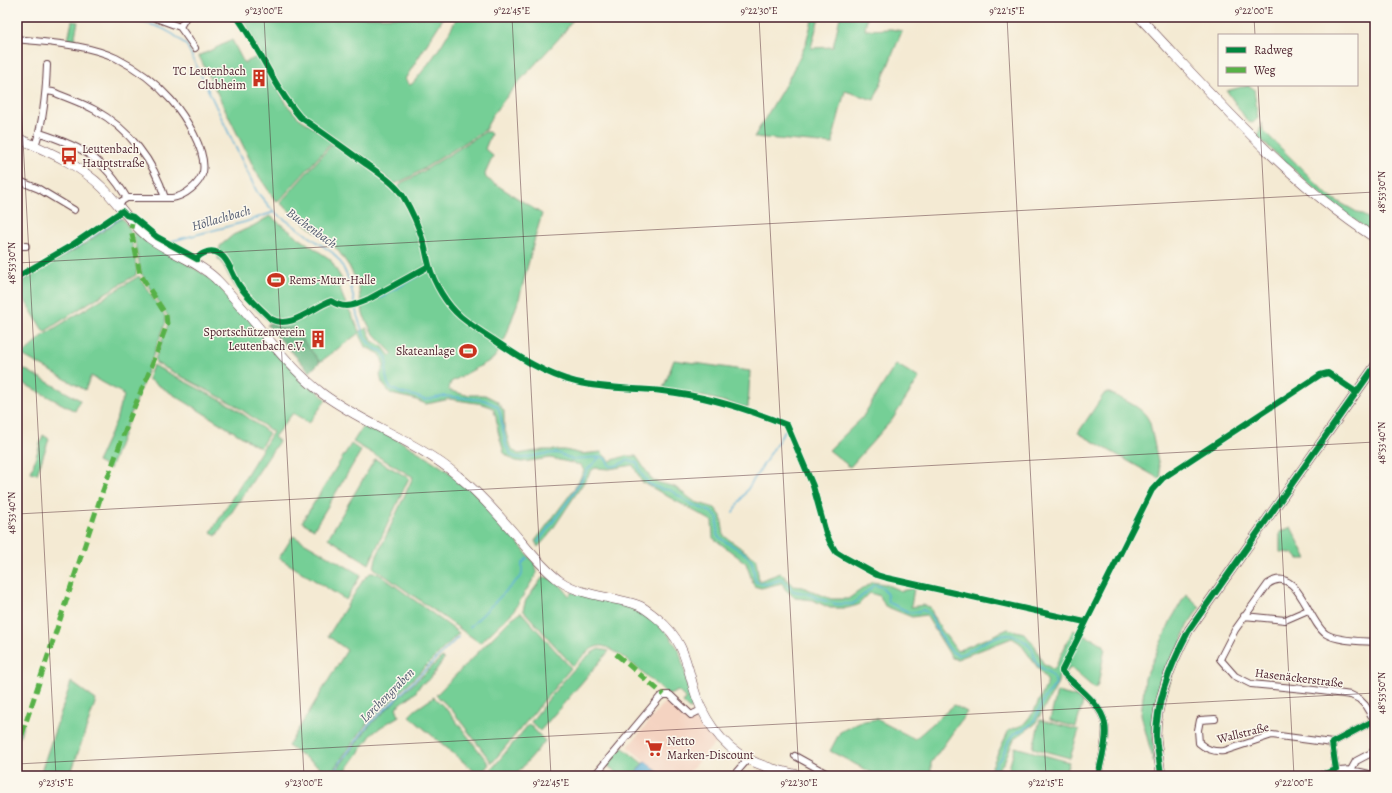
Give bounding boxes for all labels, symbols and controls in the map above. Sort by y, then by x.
text: 9°23'00"E [245,4,283,17]
text: 9°22'45"E [494,4,530,17]
text: 9°22'30"E [740,4,778,17]
text: 9°22'15"E [989,4,1025,17]
text: 9°22'00"E [1235,4,1273,17]
legend [1218,34,1358,86]
text: Radweg [1254,42,1293,58]
text: Weg [1253,62,1276,78]
place label: TC Leutenbach Clubheim [173,63,247,93]
building icon: TC Leutenbach Clubheim [249,68,269,88]
place label: Leutenbach Hauptstraße [82,141,145,171]
bus stop icon: Leutenbach Hauptstraße [59,146,79,166]
text: 48°53'30"N [1375,171,1388,213]
water label: Höllachbach [190,201,252,235]
water label: Buchenbach [283,204,341,252]
text: 48°53'30"N [5,242,18,284]
sports icon: Rems-Murr-Halle [266,270,286,290]
place label: Rems-Murr-Halle [289,272,376,288]
place label: Sportschützenverein Leutenbach e.V. [203,324,305,354]
building icon: Sportschützenverein Leutenbach e.V. [308,329,328,349]
sports icon: Skateanlage [458,341,478,361]
place label: Skateanlage [396,343,455,359]
text: 48°53'40"N [1375,422,1388,464]
text: 48°53'40"N [5,492,18,534]
water label: Lerchengraben [356,664,418,726]
street label: Hasenäckerstraße [1254,665,1344,691]
text: 48°53'50"N [1375,672,1388,714]
street label: Wallstraße [1214,719,1271,747]
place label: Netto Marken-Discount [667,733,754,763]
supermarket icon: Netto Marken-Discount [644,738,664,758]
text: 9°23'15"E [39,776,74,789]
text: 9°23'00"E [285,776,323,789]
text: 9°22'45"E [533,776,569,789]
text: 9°22'30"E [780,776,818,789]
text: 9°22'15"E [1028,776,1064,789]
text: 9°22'00"E [1275,776,1313,789]

